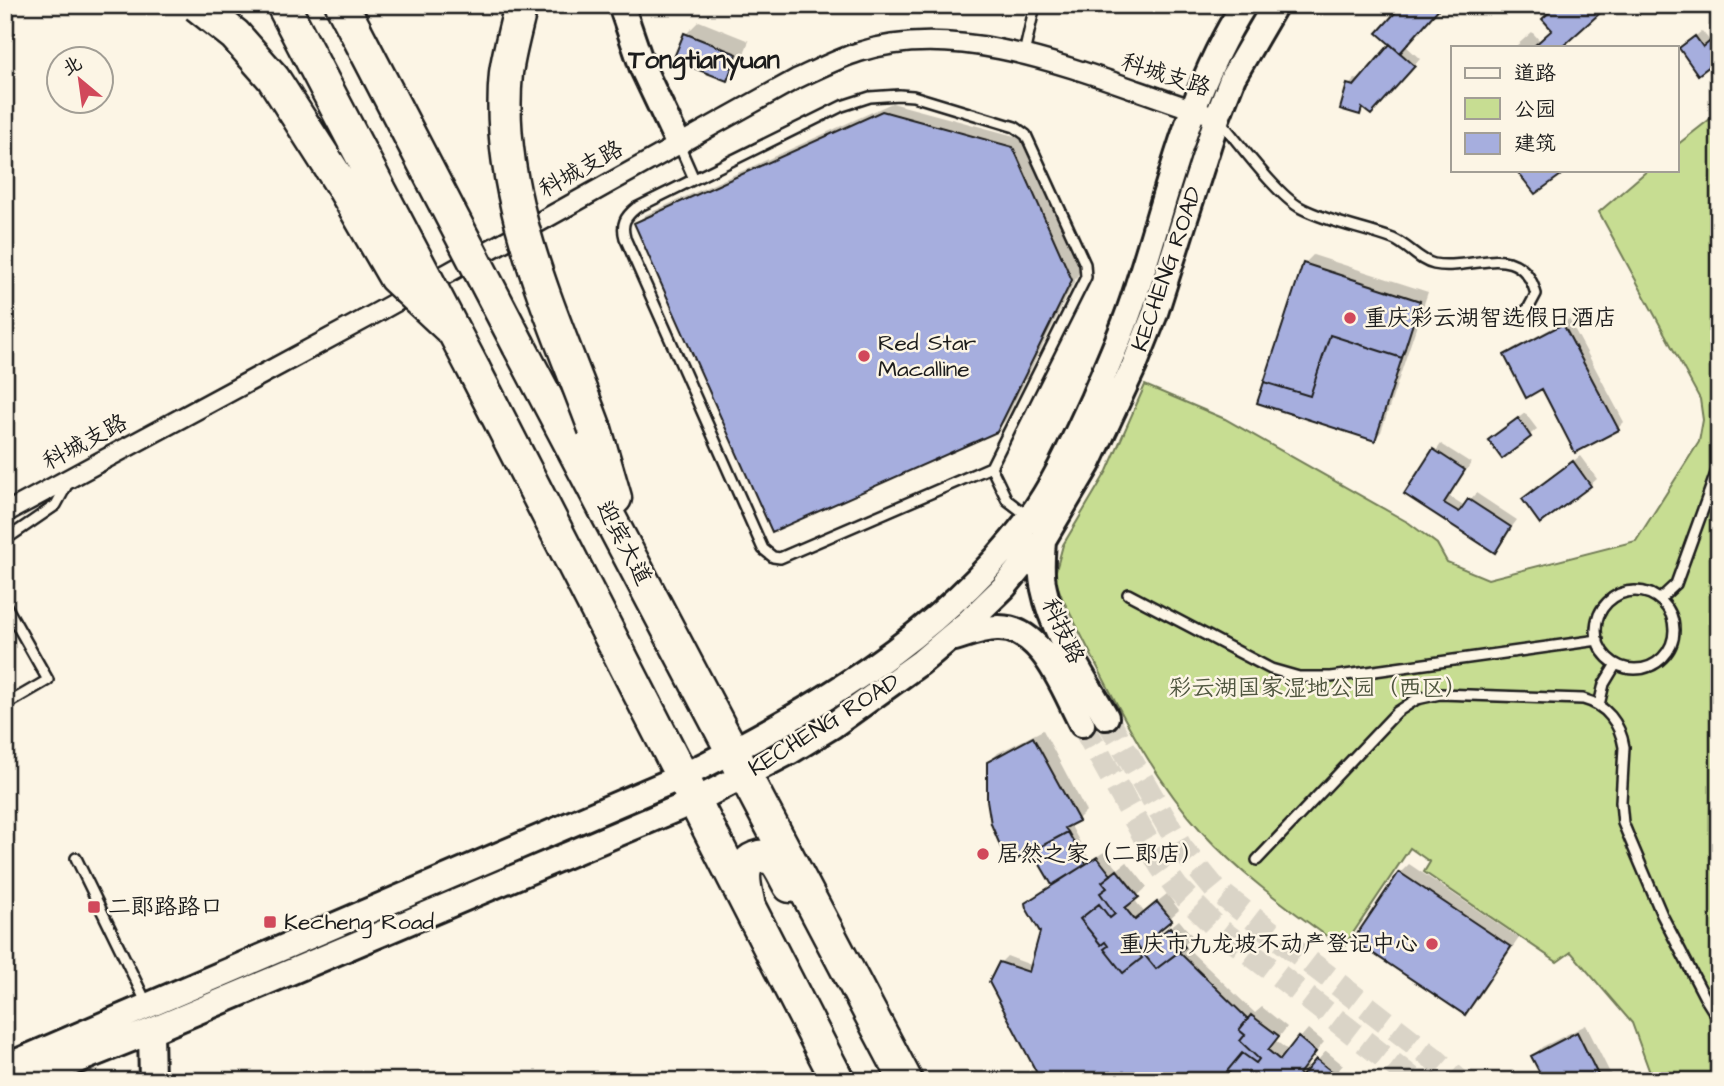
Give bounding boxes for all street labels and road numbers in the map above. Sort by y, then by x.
street label: 科城支路 [1117,46,1215,104]
street label: 科城支路 [533,133,629,205]
street label: KECHENG ROAD [1124,182,1210,356]
street label: 科城支路 [37,406,133,478]
street label: 迎宾大道 [588,495,660,591]
street label: 科技路 [1034,593,1092,669]
street label: KECHENG ROAD [742,666,906,784]

